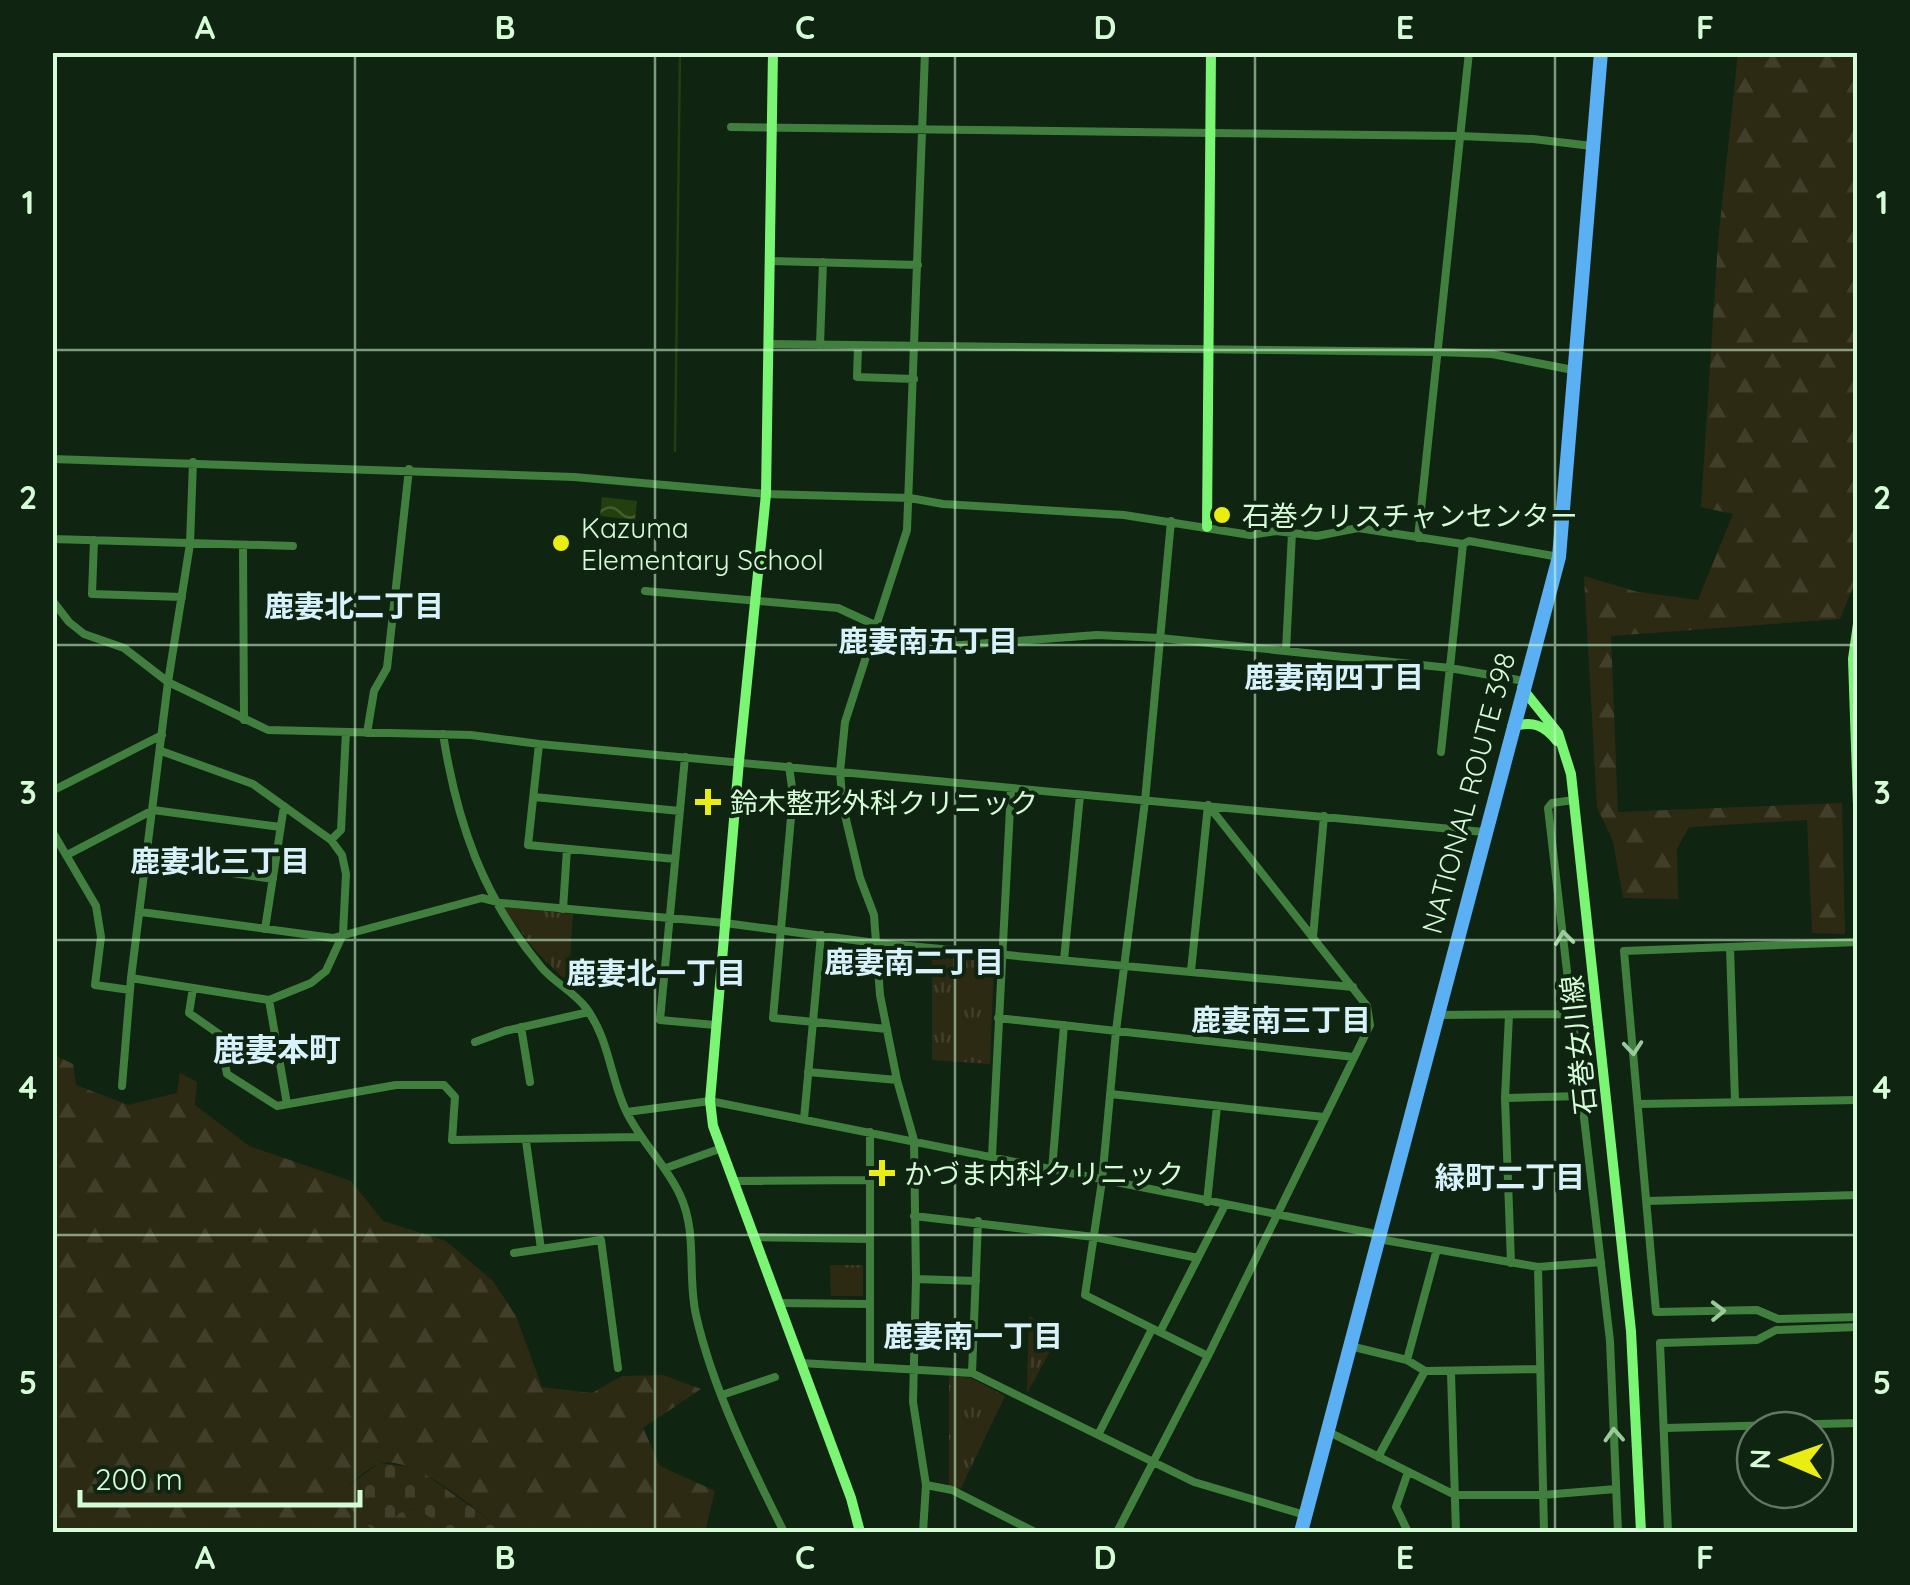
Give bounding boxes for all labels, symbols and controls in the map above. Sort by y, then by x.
text: A [195,7,216,47]
text: B [495,7,515,47]
text: C [795,7,815,47]
text: D [1094,7,1116,47]
text: E [1396,7,1414,47]
text: F [1696,7,1714,47]
text: 1 [22,182,34,222]
text: 1 [1876,182,1888,222]
text: 2 [19,477,37,517]
text: 2 [1873,477,1891,517]
place label: 石巻クリスチャンセンター [1242,498,1578,533]
marker: 石巻クリスチャンセンター [1211,504,1233,526]
place label: Kazuma Elementary School [581,510,824,577]
marker: Kazuma Elementary School [550,532,572,554]
district label: 鹿妻北二丁目 [264,587,444,625]
district label: 鹿妻南五丁目 [838,622,1018,660]
street label: NATIONAL ROUTE 398 [1414,649,1522,937]
district label: 鹿妻南四丁目 [1244,658,1424,696]
text: 3 [19,772,37,812]
text: 3 [1873,772,1891,812]
place label: 鈴木整形外科クリニック [730,785,1038,820]
marker: 鈴木整形外科クリニック [695,789,721,815]
district label: 鹿妻北三丁目 [130,842,310,880]
one-way arrow [1554,929,1575,945]
district label: 鹿妻南二丁目 [824,943,1004,981]
district label: 鹿妻北一丁目 [566,954,746,992]
street label: 石巻女川線 [1553,974,1603,1116]
district label: 鹿妻南三丁目 [1191,1001,1371,1039]
district label: 鹿妻本町 [213,1029,341,1069]
one-way arrow [1621,1041,1643,1057]
text: 4 [19,1067,38,1107]
text: 4 [1873,1067,1892,1107]
place label: かづま内科クリニック [904,1156,1184,1191]
district label: 緑町二丁目 [1435,1158,1585,1196]
marker: かづま内科クリニック [869,1160,895,1186]
one-way arrow [1710,1300,1726,1322]
district label: 鹿妻南一丁目 [883,1317,1063,1355]
text: 5 [19,1362,37,1402]
text: 5 [1873,1362,1891,1402]
north arrow [1735,1410,1835,1510]
one-way arrow [1604,1427,1625,1443]
scale bar [80,1445,360,1507]
text: N [1742,1448,1777,1470]
text: 200 m [95,1460,183,1498]
text: A [195,1537,216,1577]
text: B [495,1537,515,1577]
text: C [795,1537,815,1577]
text: D [1094,1537,1116,1577]
text: E [1396,1537,1414,1577]
text: F [1696,1537,1714,1577]

